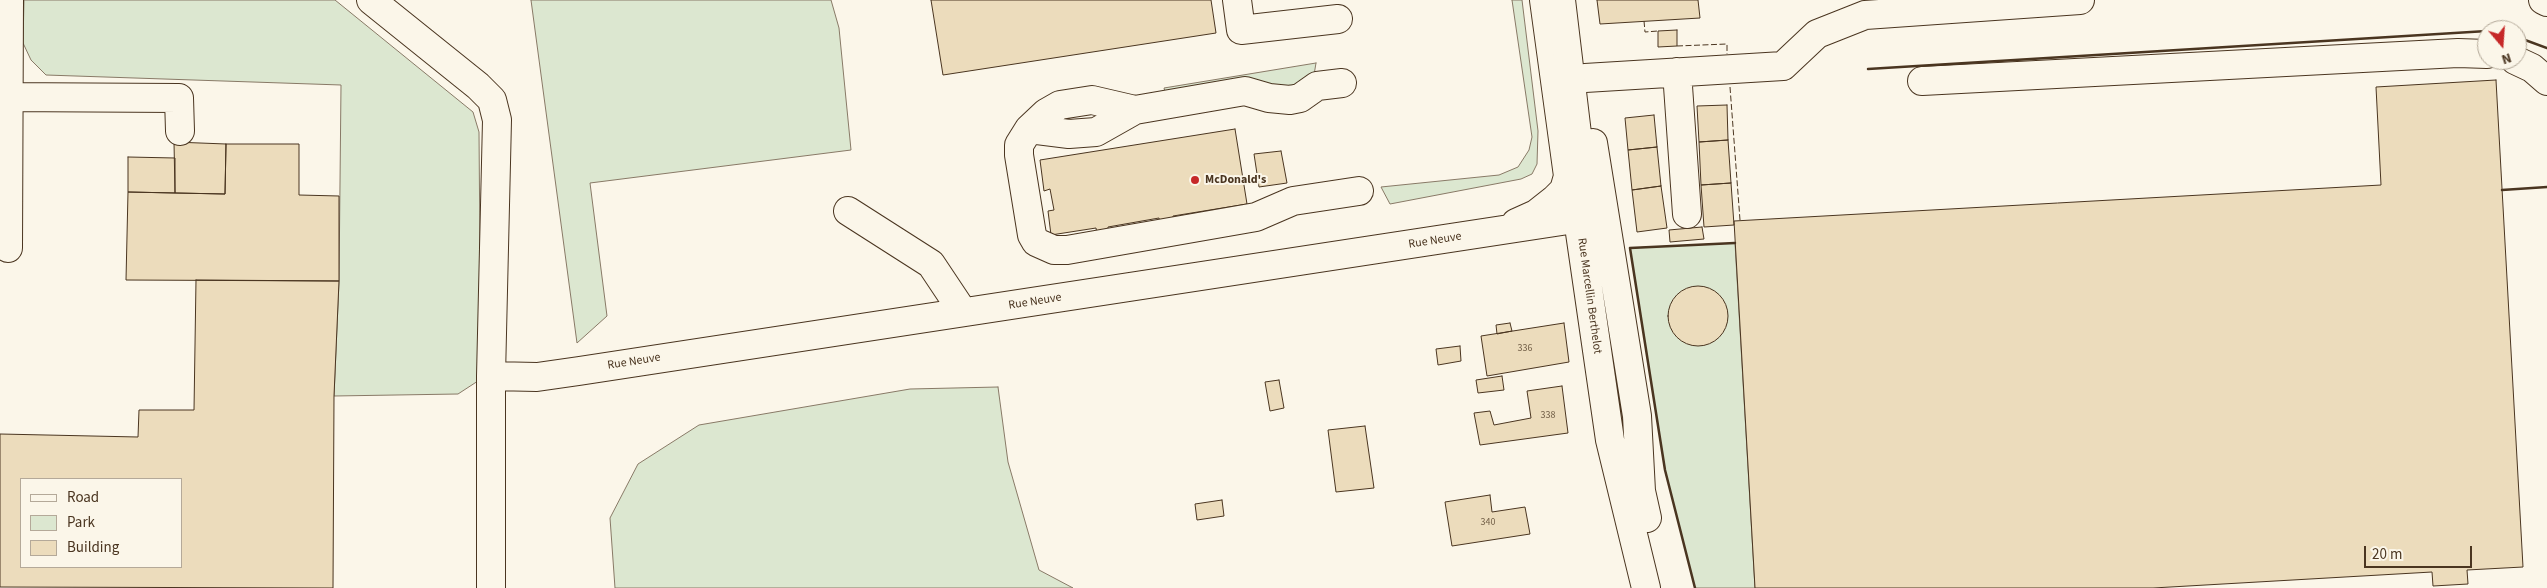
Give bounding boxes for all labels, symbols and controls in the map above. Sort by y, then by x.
north arrow [2477,20,2527,70]
text: N [2499,47,2514,69]
place label: McDonald's [1205,173,1266,187]
marker: McDonald's [1189,174,1201,186]
street label: Rue Neuve [1407,230,1463,252]
street label: Rue Marcellin Berthelot [1574,237,1604,355]
street label: Rue Neuve [1007,291,1063,313]
house number: 336 [1518,343,1532,355]
street label: Rue Neuve [606,351,662,373]
house number: 338 [1541,410,1555,422]
legend [20,478,182,568]
text: Road [67,487,99,508]
text: Park [67,512,95,533]
house number: 340 [1481,517,1495,529]
scale bar [2367,536,2474,568]
text: Building [67,537,119,558]
text: 20 m [2372,544,2402,565]

